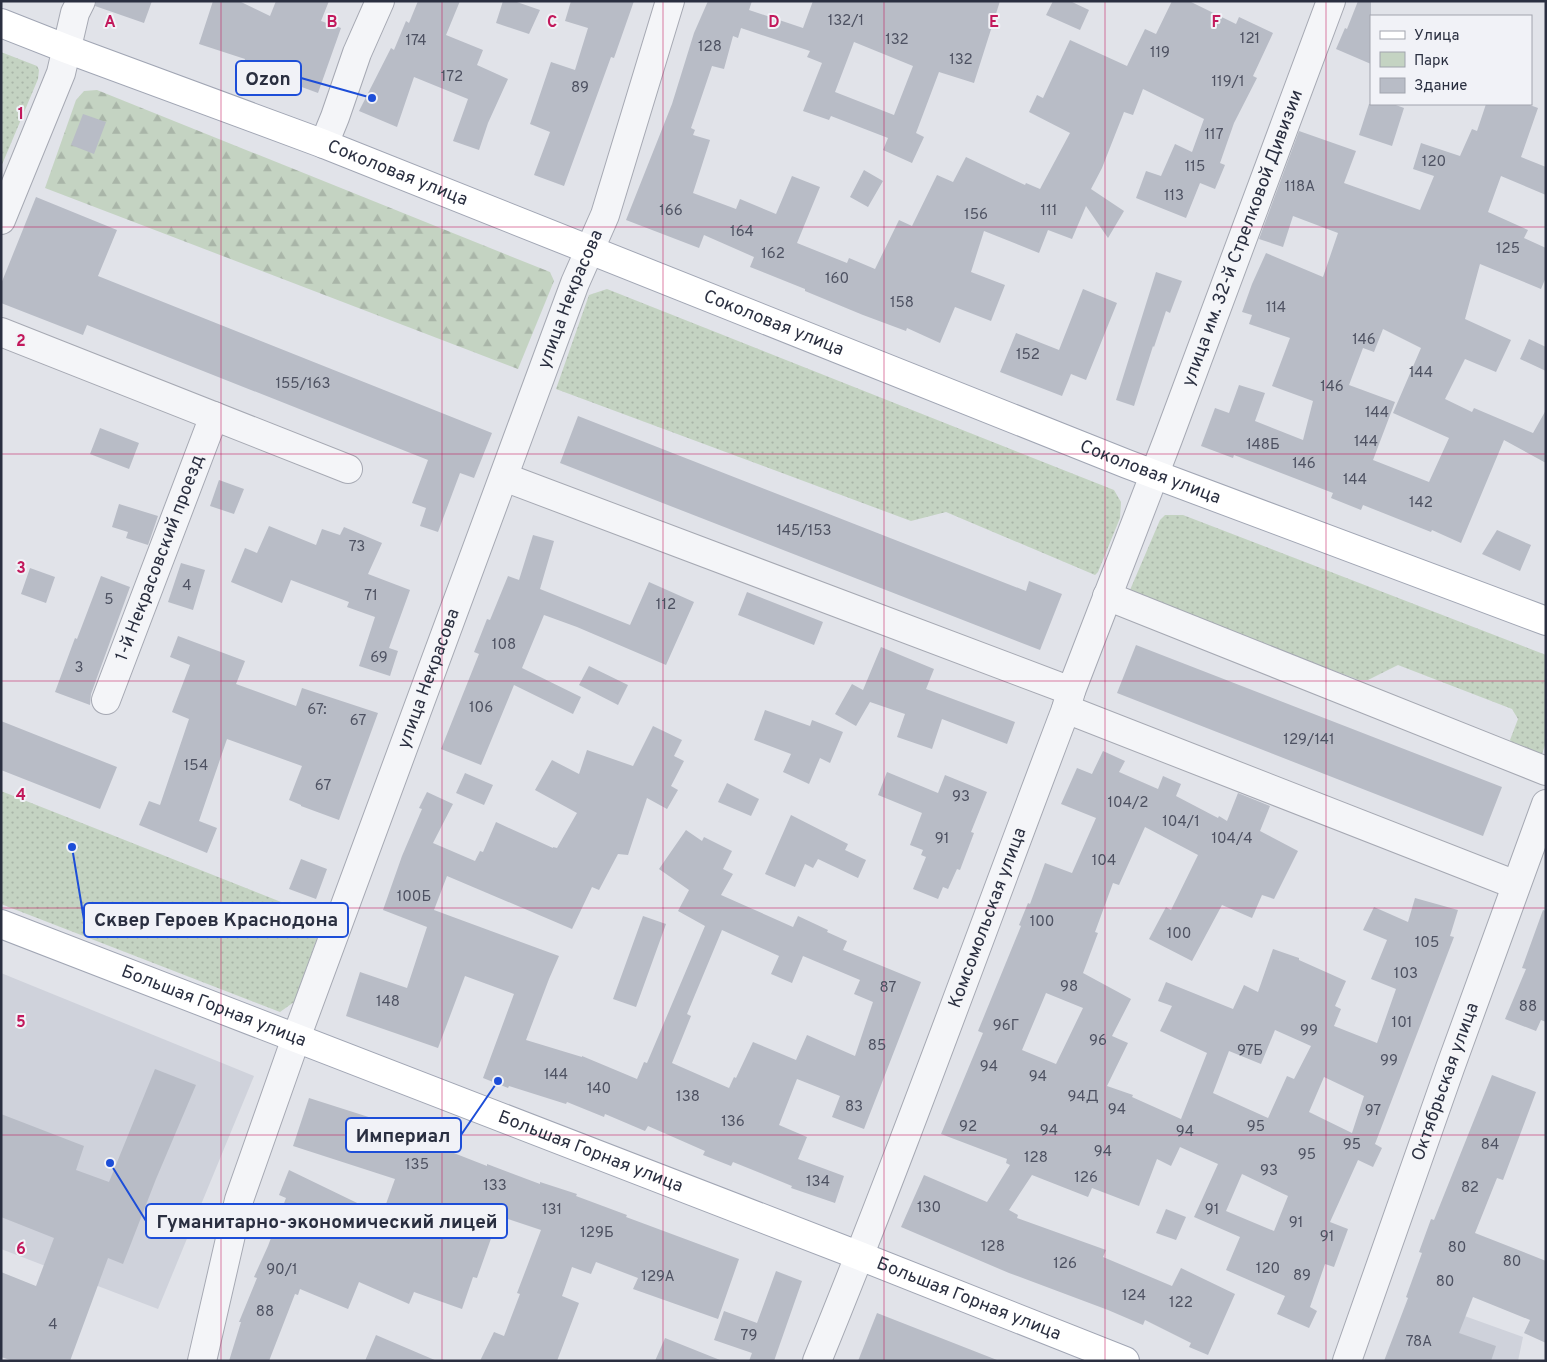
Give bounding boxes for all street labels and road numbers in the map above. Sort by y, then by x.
street label: улица им. 32-й Стрелковой Дивизии [1177,87,1308,390]
street label: Соколовая улица [324,135,471,212]
street label: улица Некрасова [533,226,609,372]
street label: Соколовая улица [700,285,847,362]
street label: Соколовая улица [1076,435,1224,510]
street label: 1-й Некрасовский проезд [110,451,210,664]
street label: улица Некрасова [392,605,465,752]
street label: Комсомольская улица [943,824,1032,1011]
street label: Большая Горная улица [118,960,310,1052]
street label: Октябрьская улица [1407,999,1484,1164]
street label: Большая Горная улица [495,1106,686,1198]
street label: Большая Горная улица [873,1252,1064,1346]

